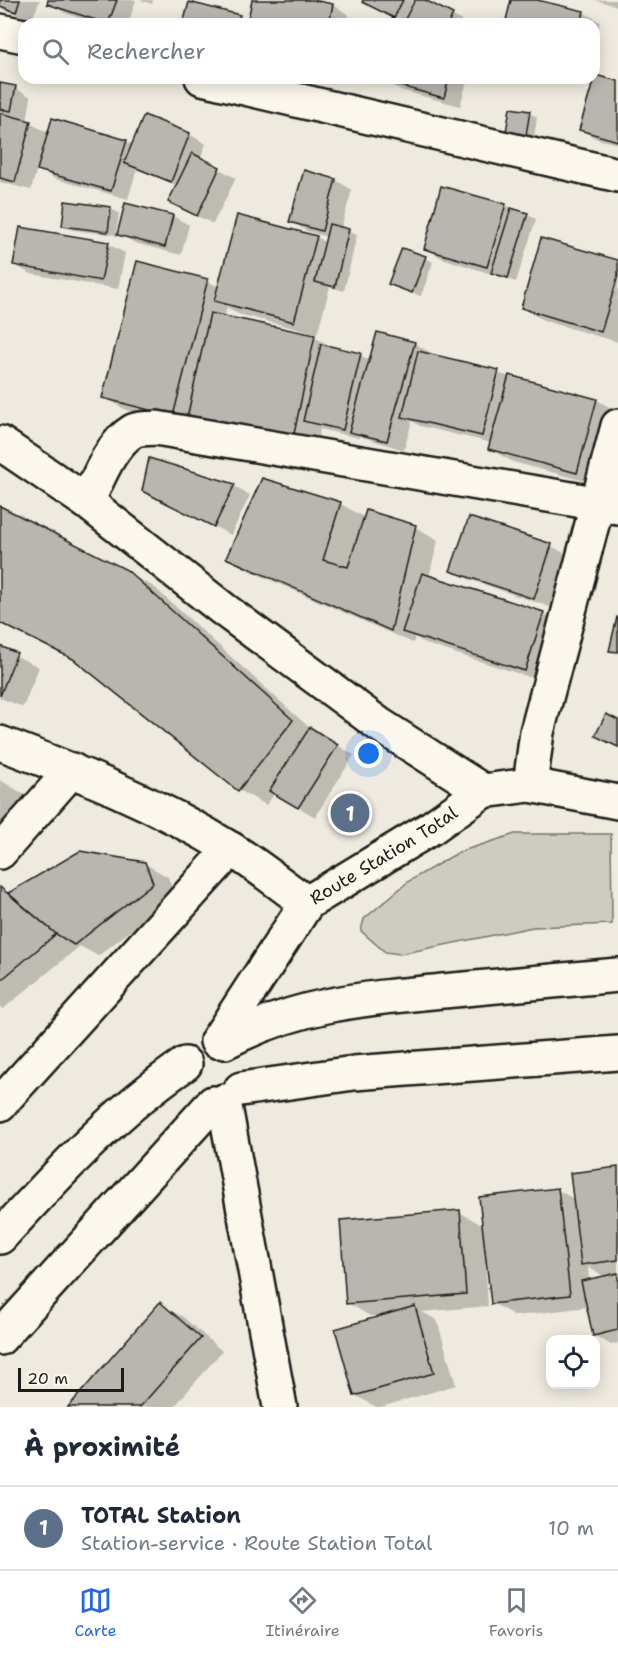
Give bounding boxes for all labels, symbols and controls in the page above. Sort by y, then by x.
search box [18,18,600,84]
icon: search [39,35,72,68]
text: Rechercher [87,37,206,66]
your location [354,739,383,768]
pin: 1 [330,790,370,836]
street label: Route Station Total [306,801,463,910]
map controls [546,1335,600,1389]
button: locate [546,1335,600,1389]
scale bar [18,1365,124,1392]
text: 20 m [27,1368,68,1389]
text: À proximité [24,1429,180,1464]
text: TOTAL Station [81,1501,241,1530]
text: 1 [39,1515,48,1541]
text: 10 m [548,1515,594,1541]
text: Station-service · Route Station Total [81,1530,432,1556]
tab: Carte [75,1584,116,1641]
tab: Itinéraire [265,1584,340,1641]
tab: Favoris [489,1584,543,1641]

